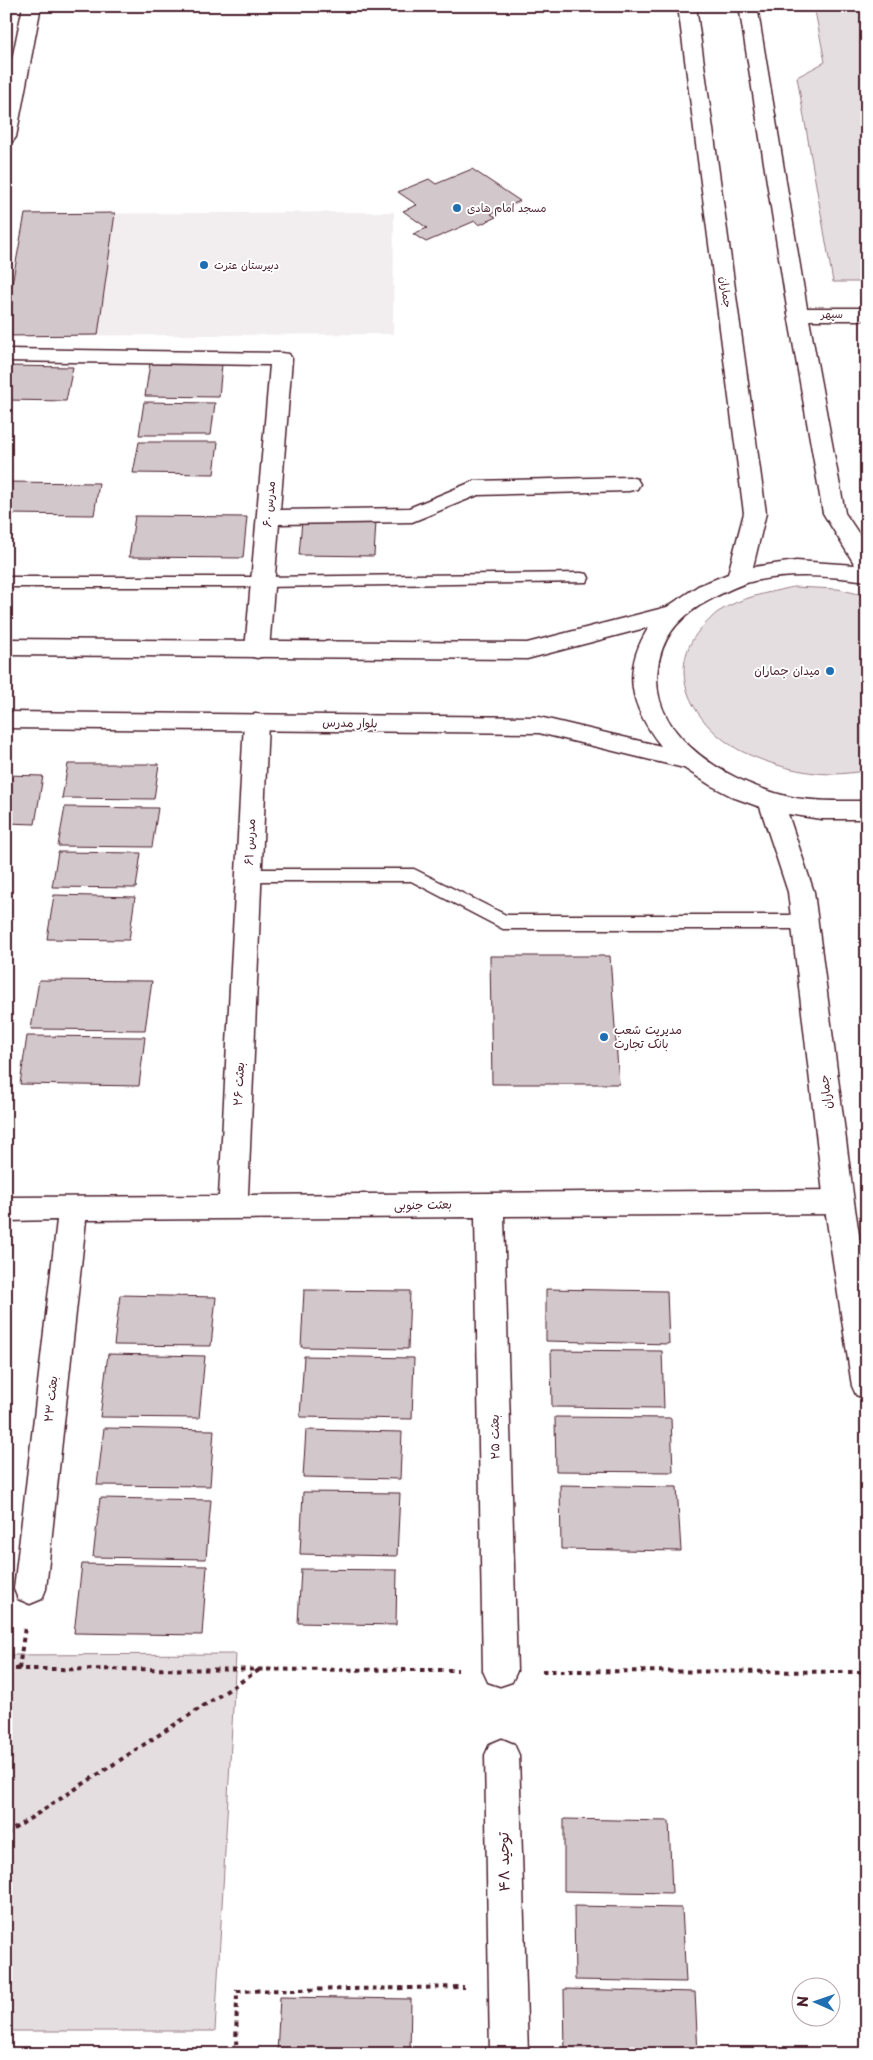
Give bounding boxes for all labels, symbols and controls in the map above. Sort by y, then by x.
place label: مسجد امام هادی [467,199,546,217]
marker: مسجد امام هادی [451,202,463,214]
place label: دبیرستان عترت [214,256,279,273]
marker: دبیرستان عترت [198,259,210,271]
street label: جماران [716,275,737,309]
street label: سپهر [820,305,843,322]
street label: مدرس ۶۰ [257,480,279,528]
place label: میدان جماران [754,661,820,679]
marker: میدان جماران [824,665,836,677]
street label: بلوار مدرس [322,713,378,731]
street label: مدرس ۶۱ [239,818,259,866]
place label: مدیریت شعب بانک تجارت [614,1020,682,1052]
marker: مدیریت شعب بانک تجارت [598,1031,610,1043]
street label: بعثت ۲۶ [228,1061,248,1106]
street label: جماران [814,1074,836,1110]
street label: بعثت جنوبی [394,1194,452,1214]
street label: بعثت ۲۳ [39,1375,61,1423]
street label: بعثت ۲۵ [485,1414,503,1460]
street label: توحید ۴۸ [490,1831,515,1892]
north arrow [790,1978,840,2028]
text: N [792,1996,813,2007]

